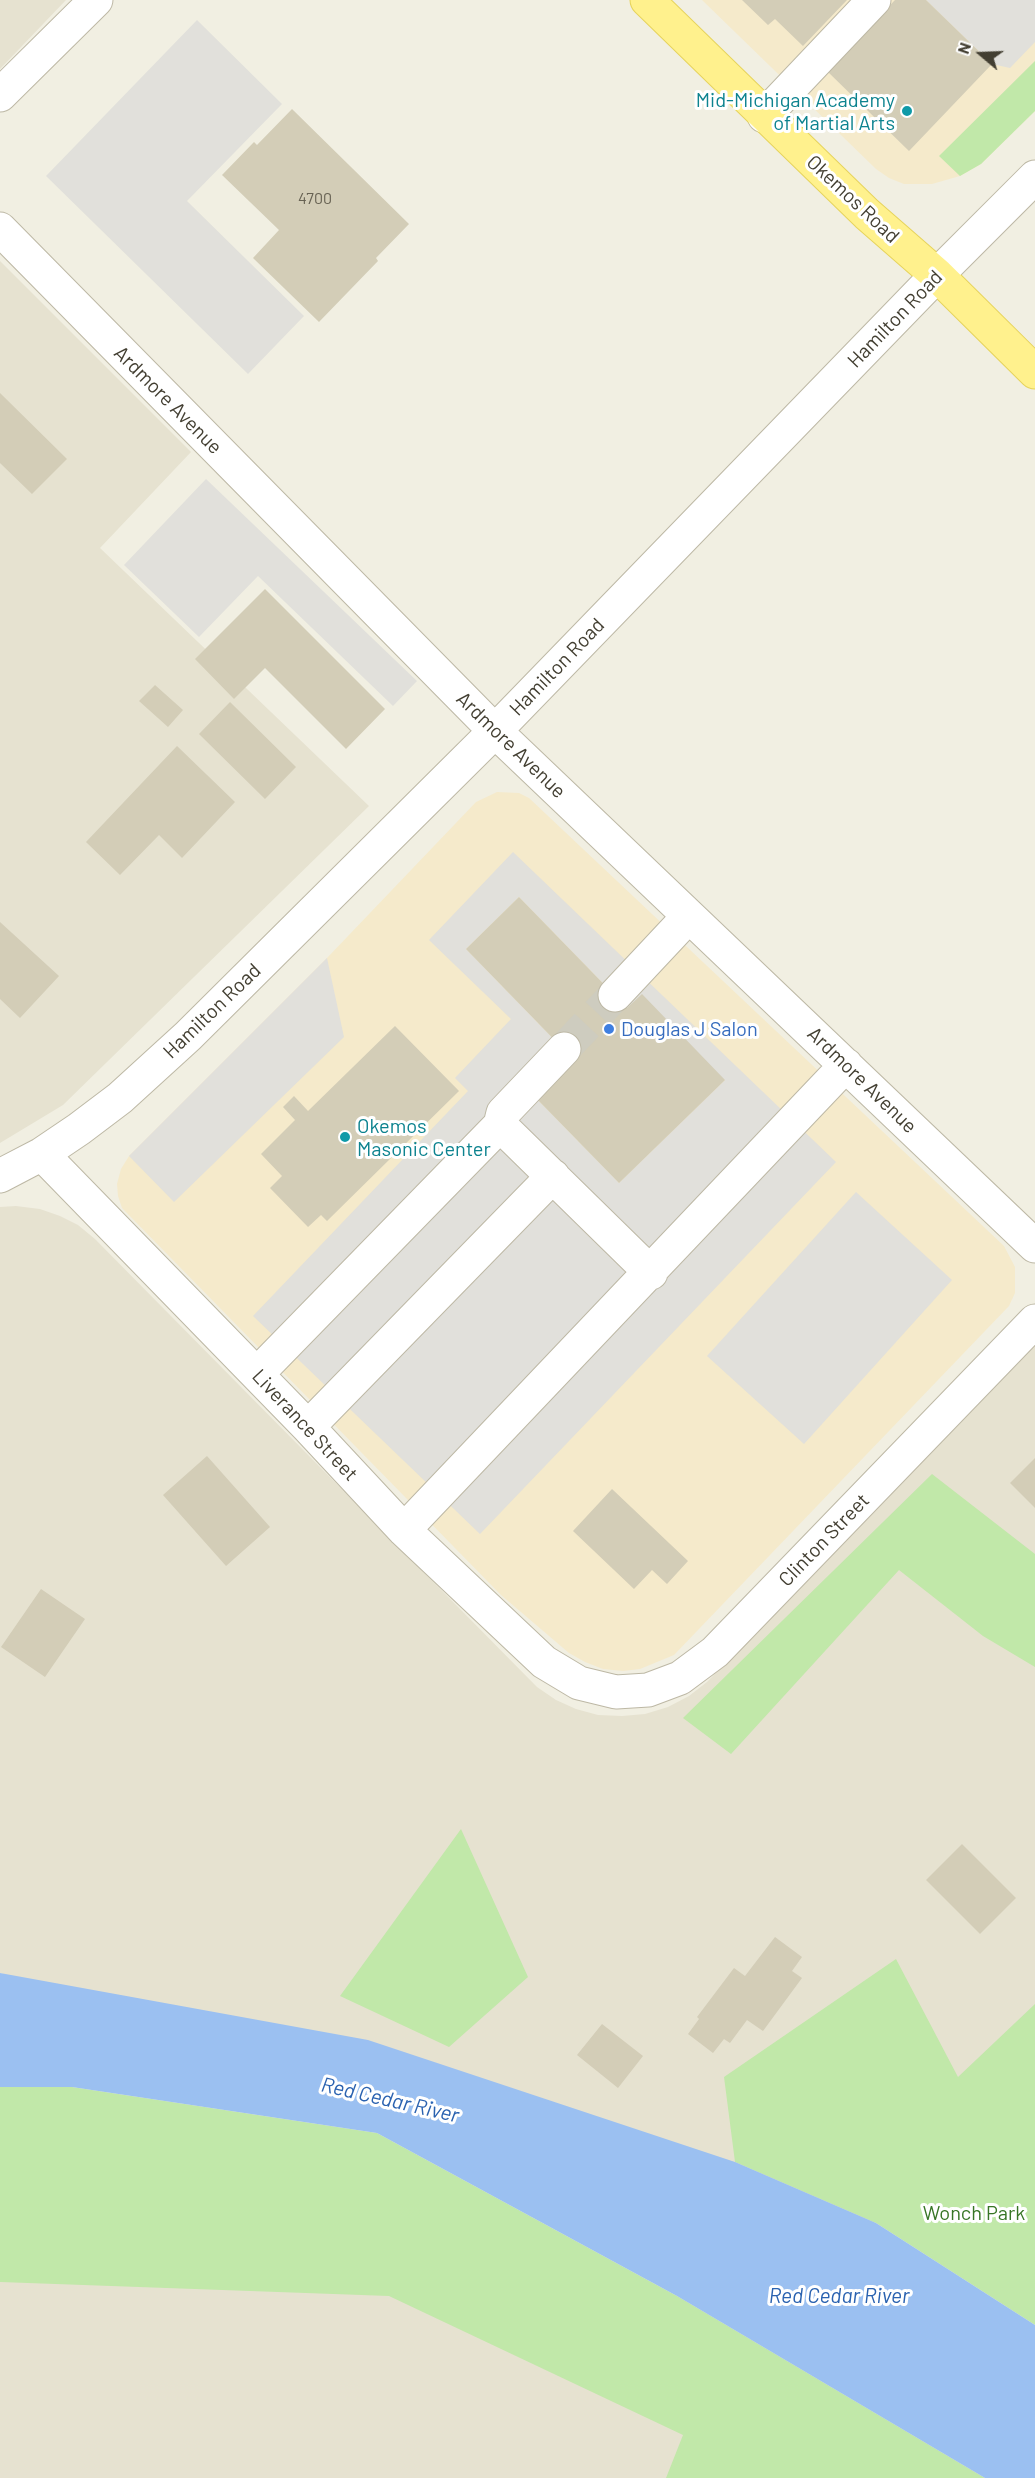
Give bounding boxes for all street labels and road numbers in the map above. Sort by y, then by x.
street label: Okemos Road [802,150,904,248]
street label: Hamilton Road [842,265,948,373]
street label: Ardmore Avenue [109,341,227,459]
street label: Hamilton Road [504,613,610,721]
street label: Ardmore Avenue [451,687,571,803]
street label: Hamilton Road [158,958,266,1064]
street label: Ardmore Avenue [802,1022,922,1138]
street label: Liverance Street [247,1364,363,1486]
street label: Clinton Street [774,1489,874,1591]

